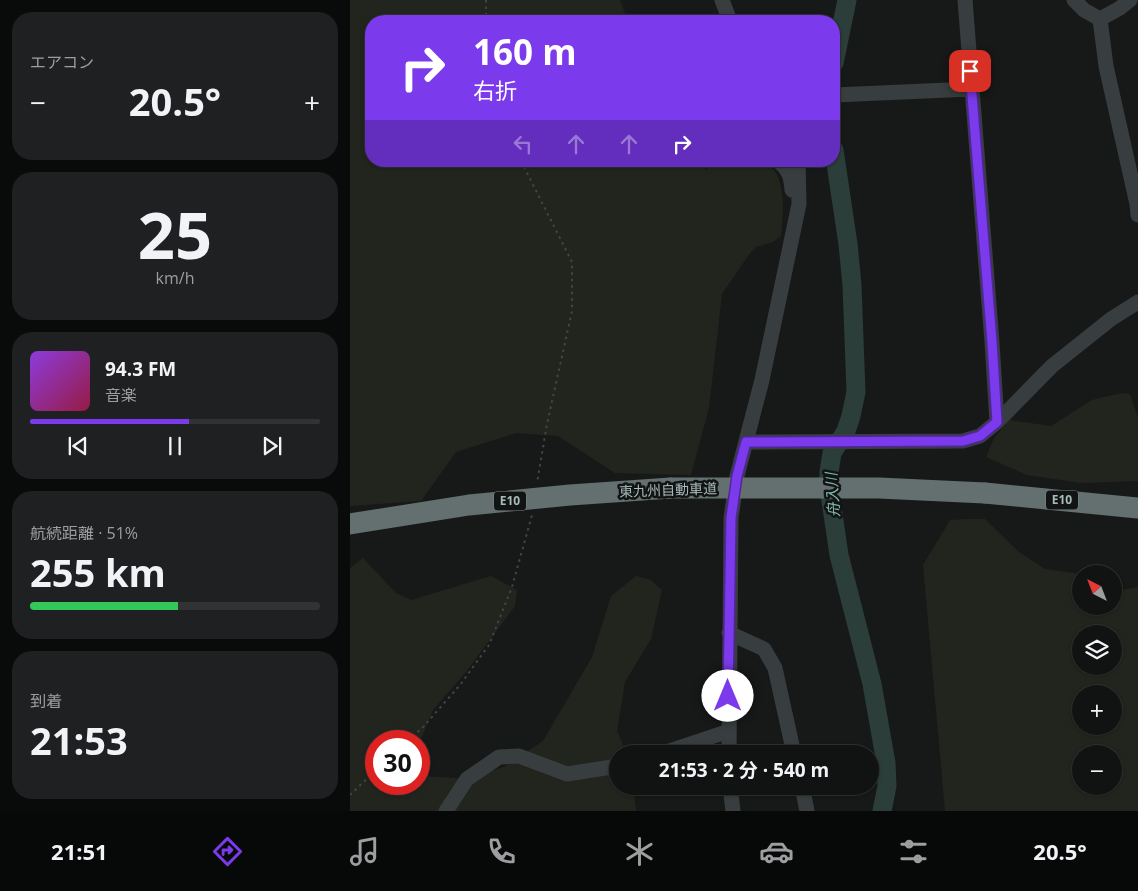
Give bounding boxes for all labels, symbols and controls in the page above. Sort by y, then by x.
text: 160 m [473,28,577,75]
icon: right [390,35,455,100]
pin [949,50,991,92]
text: エアコン [30,51,94,73]
icon: arrive [956,57,984,85]
text: 20.5° [129,75,221,127]
text: 右折 [473,75,517,105]
text: − [30,83,46,121]
text: + [304,83,320,121]
icon: left [509,130,537,158]
icon: ahead [562,130,590,158]
icon: ahead [615,130,643,158]
icon: right [668,130,696,158]
text: 25 [138,190,212,278]
text: km/h [156,267,194,289]
text: 94.3 FM [105,356,176,382]
text: 音楽 [105,384,137,406]
icon: previous [64,432,92,460]
icon: pause [161,432,189,460]
icon: next [258,432,286,460]
water label: 舟入川 [820,470,844,518]
street label: 東九州自動車道 [619,478,717,501]
road number: E10 [1046,490,1078,510]
road number: E10 [494,492,526,511]
text: 航続距離 · 51% [30,522,138,544]
text: 255 km [30,546,166,598]
north arrow [1072,565,1122,615]
map controls [1072,565,1122,795]
button: layers [1072,625,1122,675]
position arrow [701,669,753,721]
button: + [1072,685,1122,735]
text: 到着 [30,690,62,712]
text: 21:53 [30,714,128,766]
speed limit sign: 30 [365,730,430,795]
button: − [1072,745,1122,795]
text: 21:53 · 2 分 · 540 m [659,757,829,783]
icon: directions [210,834,245,869]
icon: music [347,834,382,869]
icon: phone [484,834,519,869]
icon: climate [622,834,657,869]
icon: car [759,834,794,869]
icon: filters [896,834,931,869]
text: 21:51 [51,836,108,866]
text: 20.5° [1033,836,1087,866]

